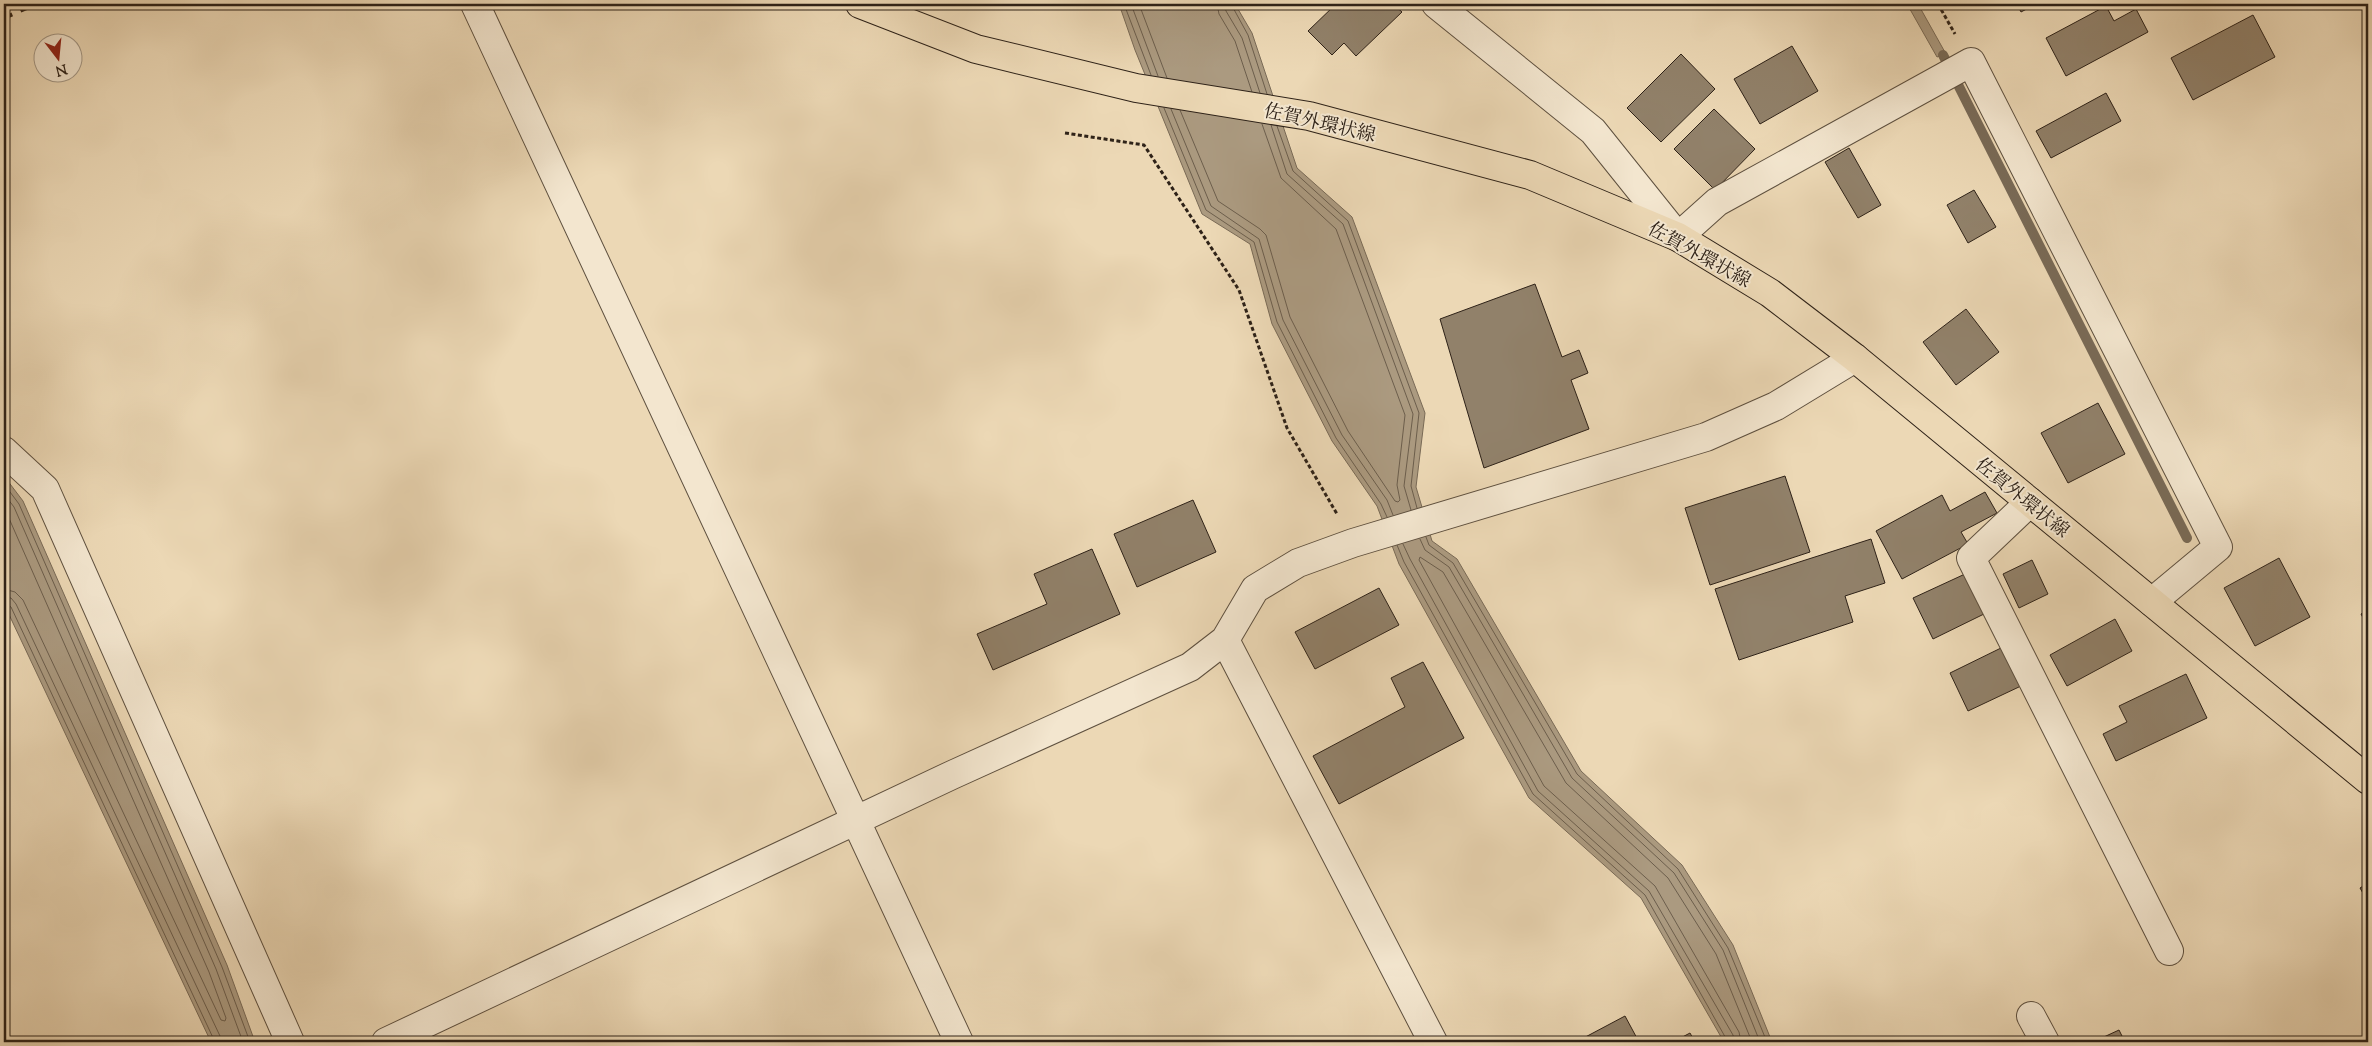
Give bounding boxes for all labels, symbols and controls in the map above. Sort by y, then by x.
north arrow [32,32,82,82]
text: N [53,57,69,80]
street label: 佐賀外環状線 [1261,98,1378,150]
street label: 佐賀外環状線 [1642,217,1755,296]
street label: 佐賀外環状線 [1969,453,2074,545]

